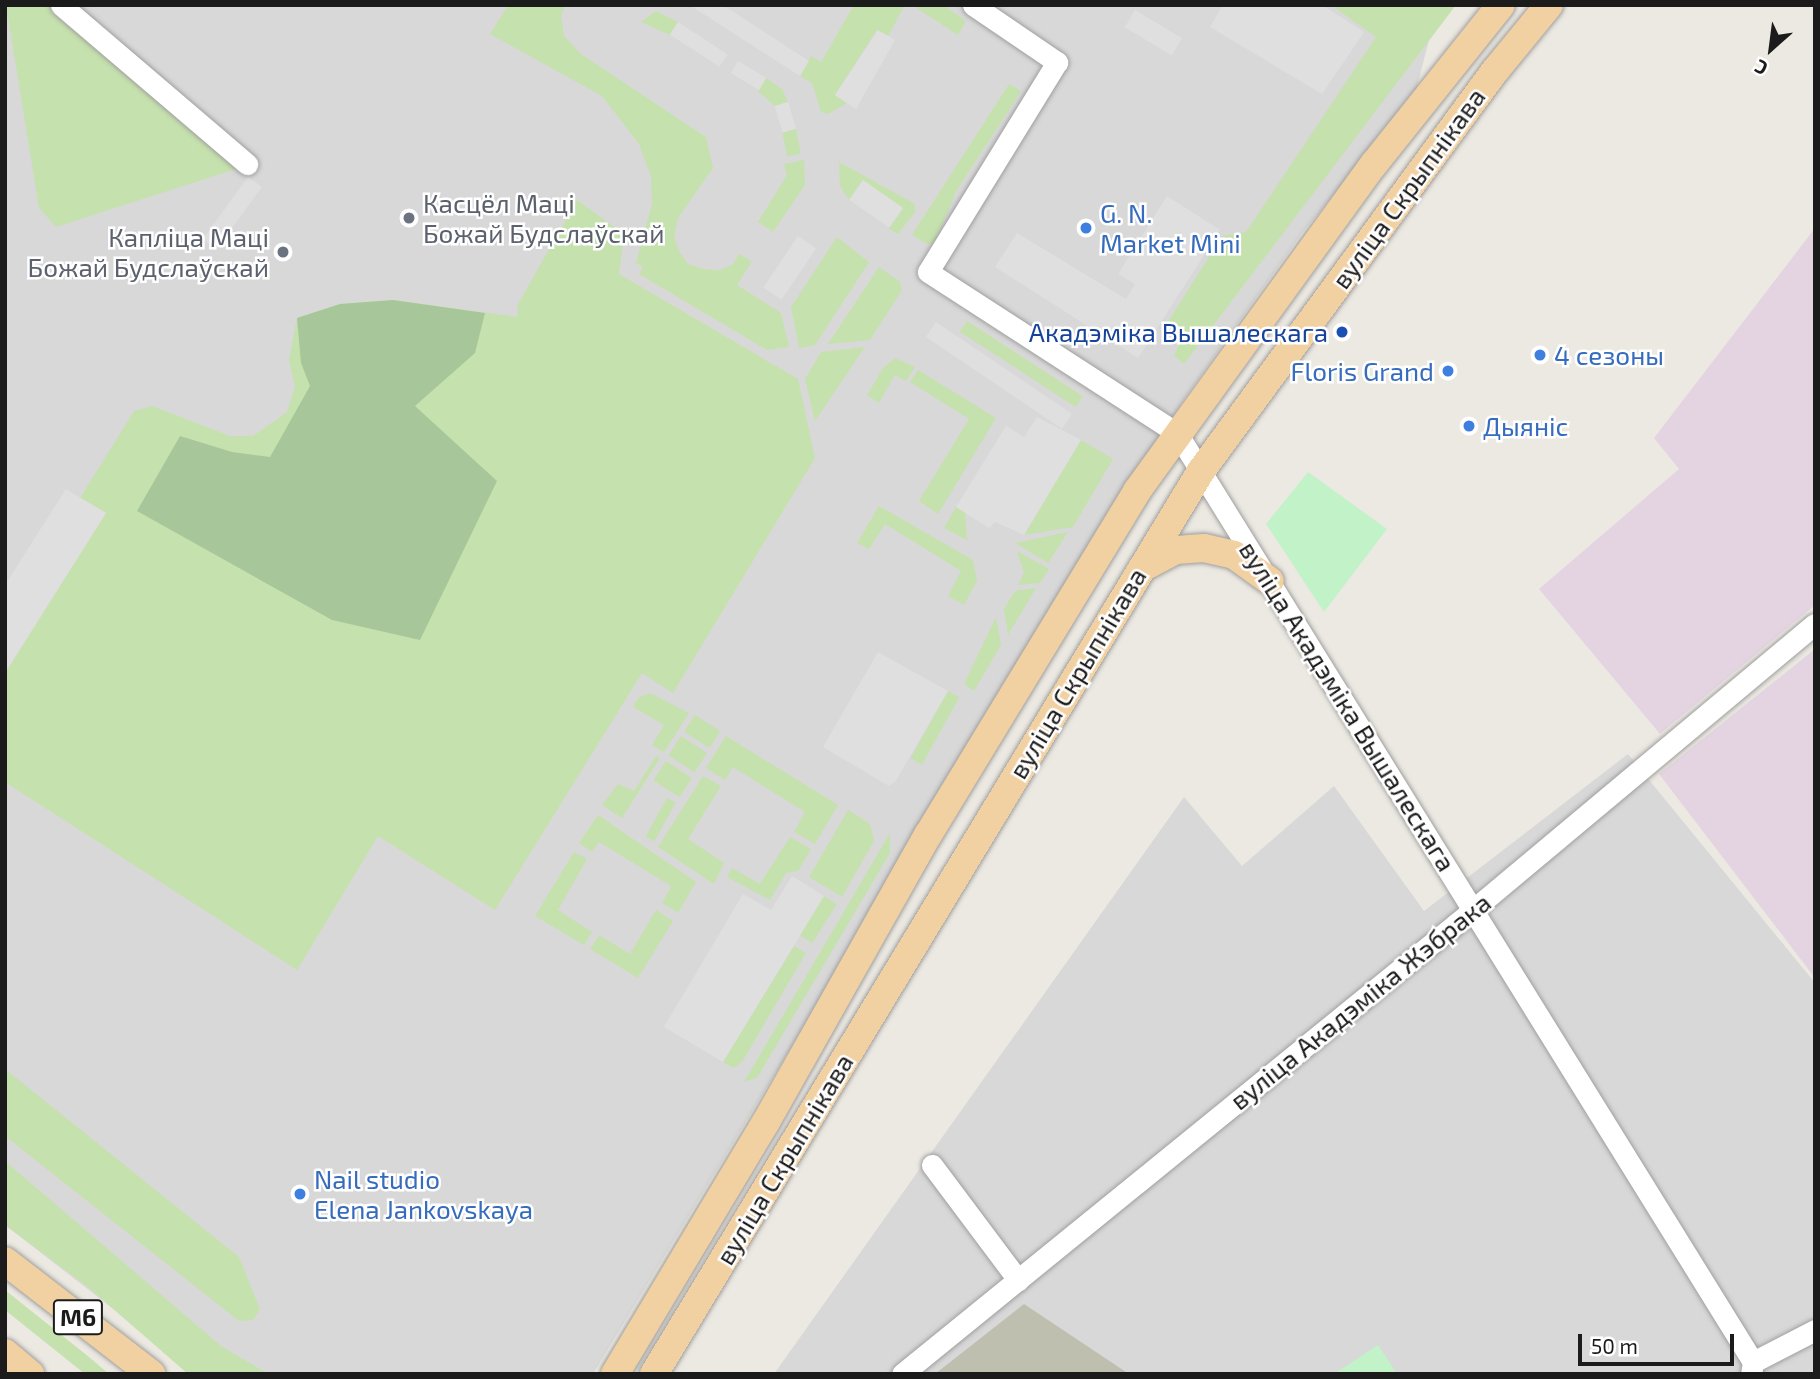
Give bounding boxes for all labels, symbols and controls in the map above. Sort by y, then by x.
north arrow [1736,14,1806,84]
text: С [1751,55,1771,81]
street label: вуліца Скрыпнікава [1325,82,1491,294]
place label: Касцёл Маці Божай Будслаўскай [423,187,664,248]
place label: G. N. Market Mini [1100,197,1241,258]
marker: Касцёл Маці Божай Будслаўскай [401,210,417,226]
marker: G. N. Market Mini [1078,220,1094,236]
place label: Капліца Маці Божай Будслаўскай [28,221,269,282]
marker: Капліца Маці Божай Будслаўскай [275,244,291,260]
place label: Акадэміка Вышалескага [1029,316,1328,348]
marker: Акадэміка Вышалескага [1334,324,1350,340]
place label: 4 сезоны [1554,339,1664,371]
marker: 4 сезоны [1532,347,1548,363]
place label: Floris Grand [1291,355,1434,387]
marker: Floris Grand [1440,363,1456,379]
place label: Дыяніс [1483,410,1568,442]
marker: Дыяніс [1461,418,1477,434]
street label: вуліца Акадэміка Вышалескага [1233,535,1463,877]
street label: вуліца Скрыпнікава [1002,562,1152,784]
street label: вуліца Акадэміка Жэбрака [1223,886,1497,1116]
street label: вуліца Скрыпнікава [709,1048,859,1270]
place label: Nail studio Elena Jankovskaya [314,1163,533,1224]
marker: Nail studio Elena Jankovskaya [292,1186,308,1202]
road number: М6 [52,1296,104,1338]
scale bar [1582,1320,1738,1364]
text: 50 m [1591,1333,1638,1358]

